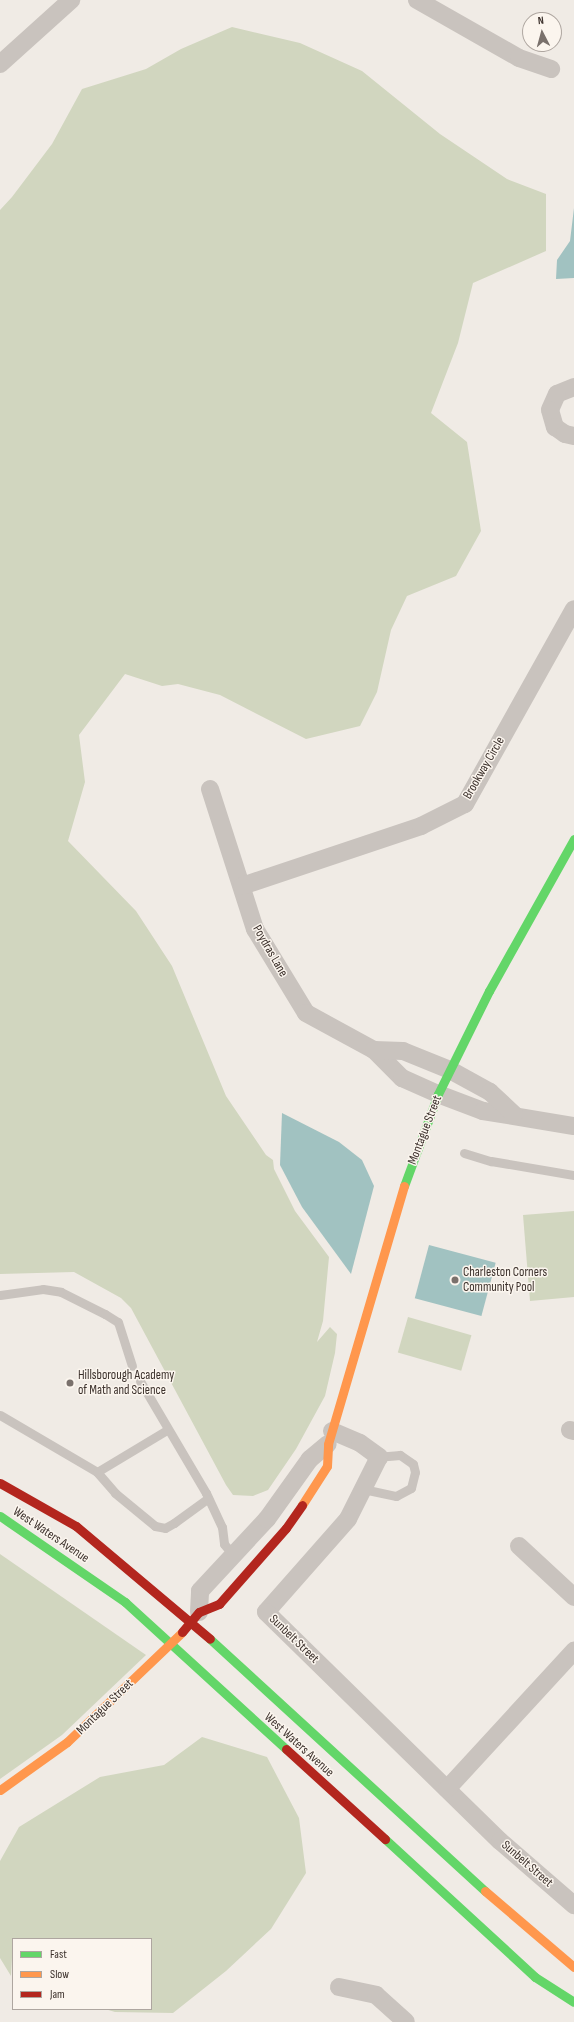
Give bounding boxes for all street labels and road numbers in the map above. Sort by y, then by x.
street label: Brookway Circle [460,734,508,802]
street label: Poydras Lane [249,922,291,980]
street label: Montague Street [405,1093,445,1167]
street label: West Waters Avenue [10,1504,92,1566]
street label: Sunbelt Street [266,1611,322,1667]
street label: Montague Street [73,1676,137,1738]
street label: West Waters Avenue [261,1710,337,1780]
street label: Sunbelt Street [498,1837,556,1891]

